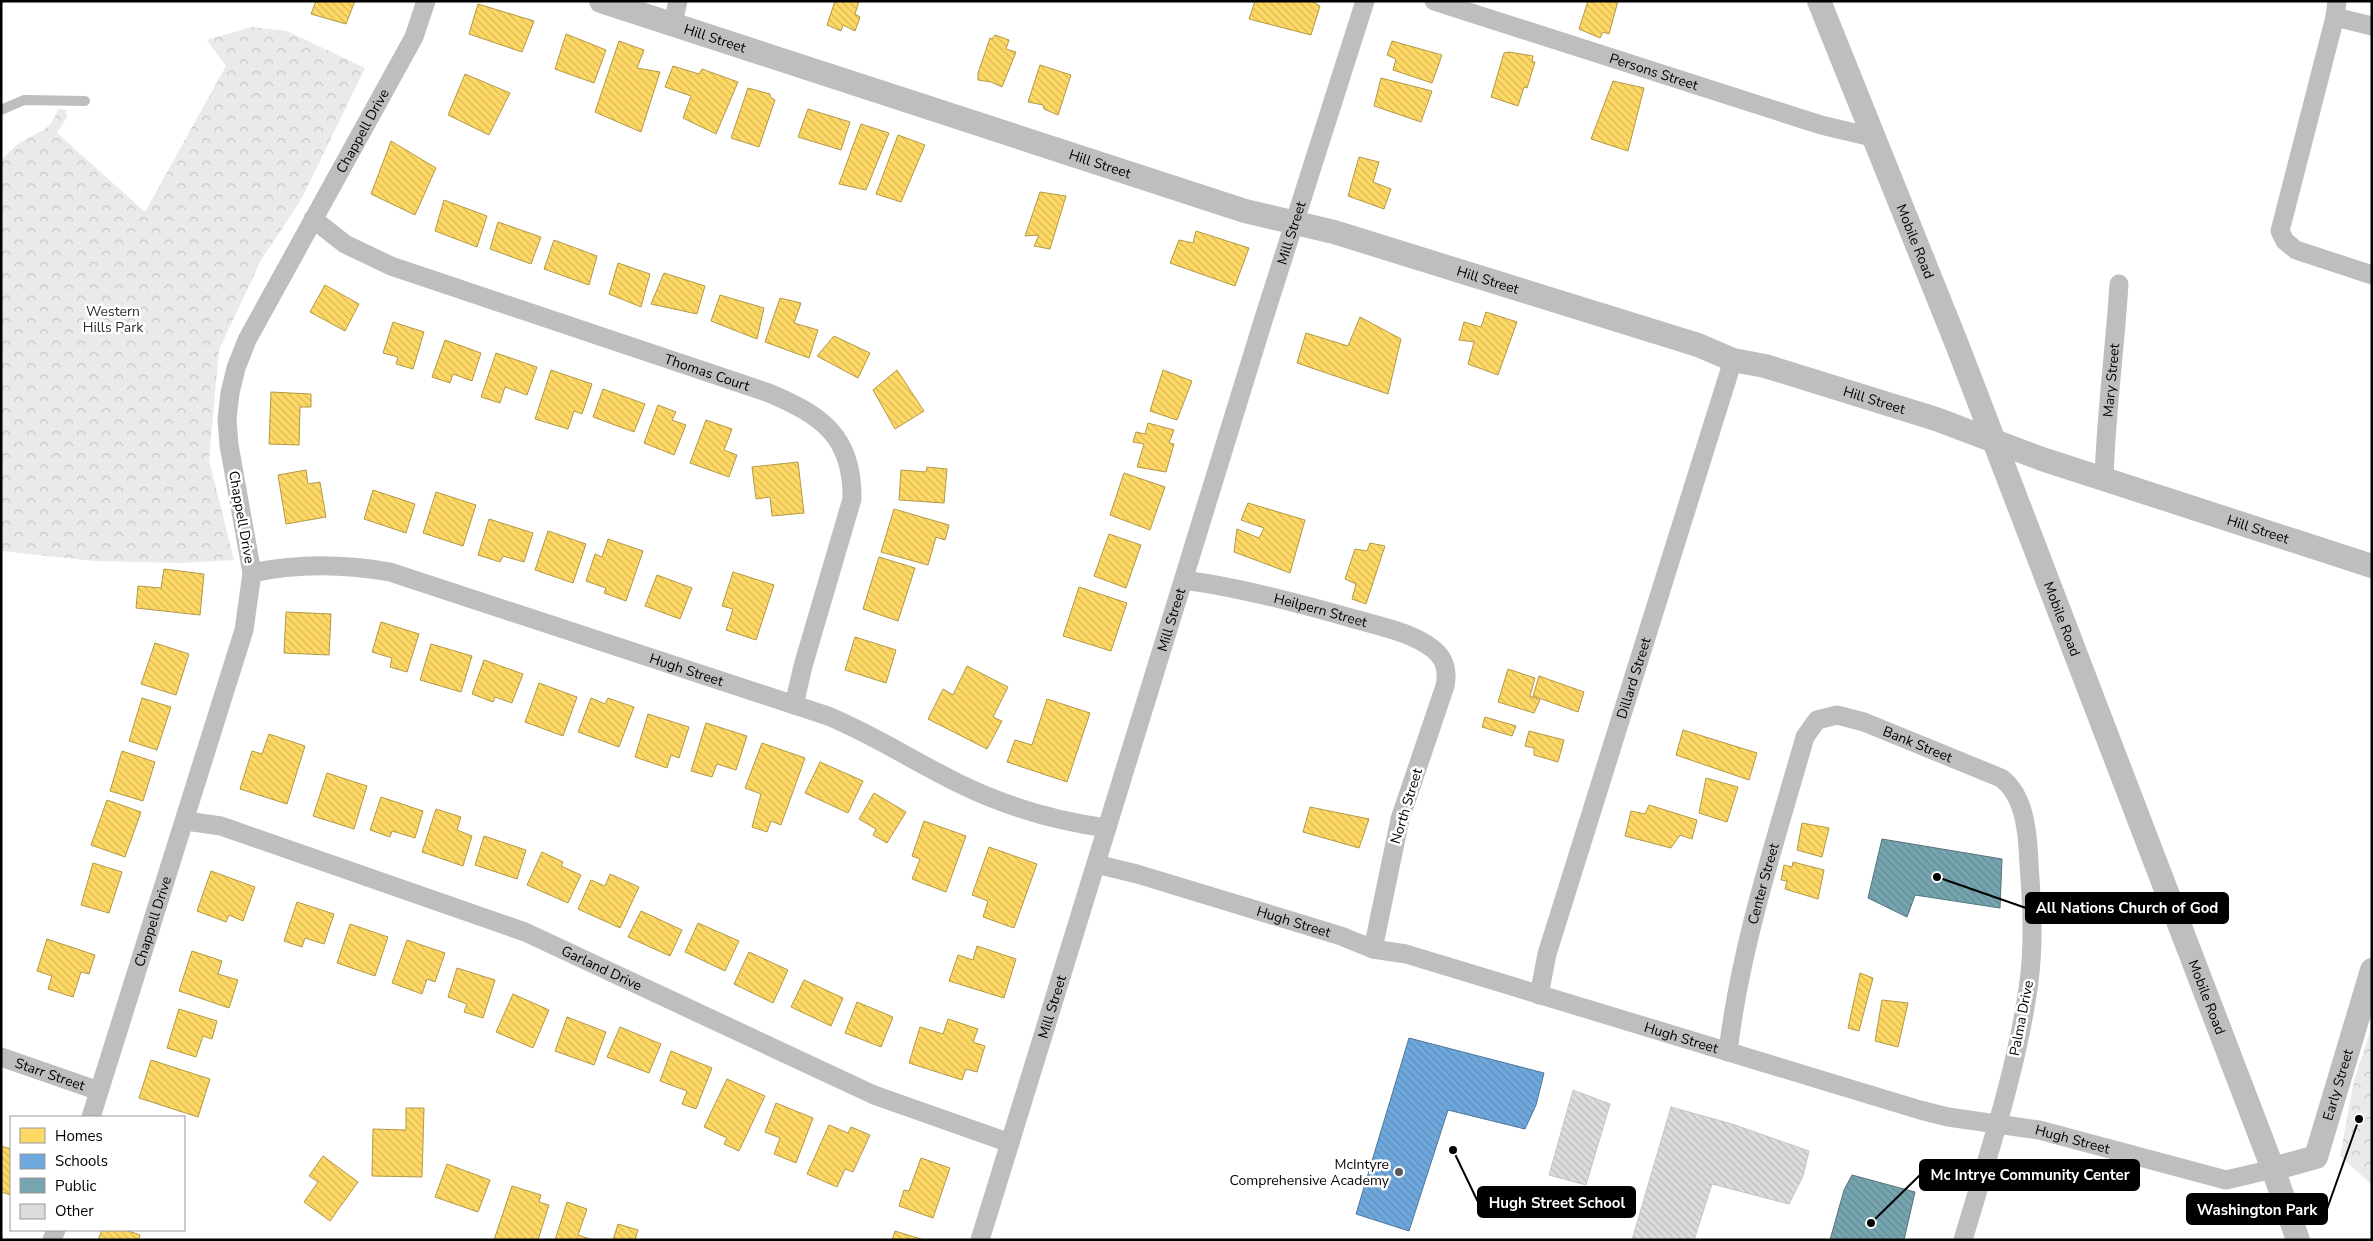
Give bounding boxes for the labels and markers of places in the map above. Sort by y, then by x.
callout: All Nations Church of God [2026,893,2228,923]
place label: McIntyre Comprehensive Academy [1230,1155,1390,1190]
callout: Mc Intrye Community Center [1920,1160,2139,1190]
marker: McIntyre Comprehensive Academy [1393,1166,1405,1178]
callout: Hugh Street School [1478,1187,1635,1217]
callout: Washington Park [2187,1194,2327,1224]

